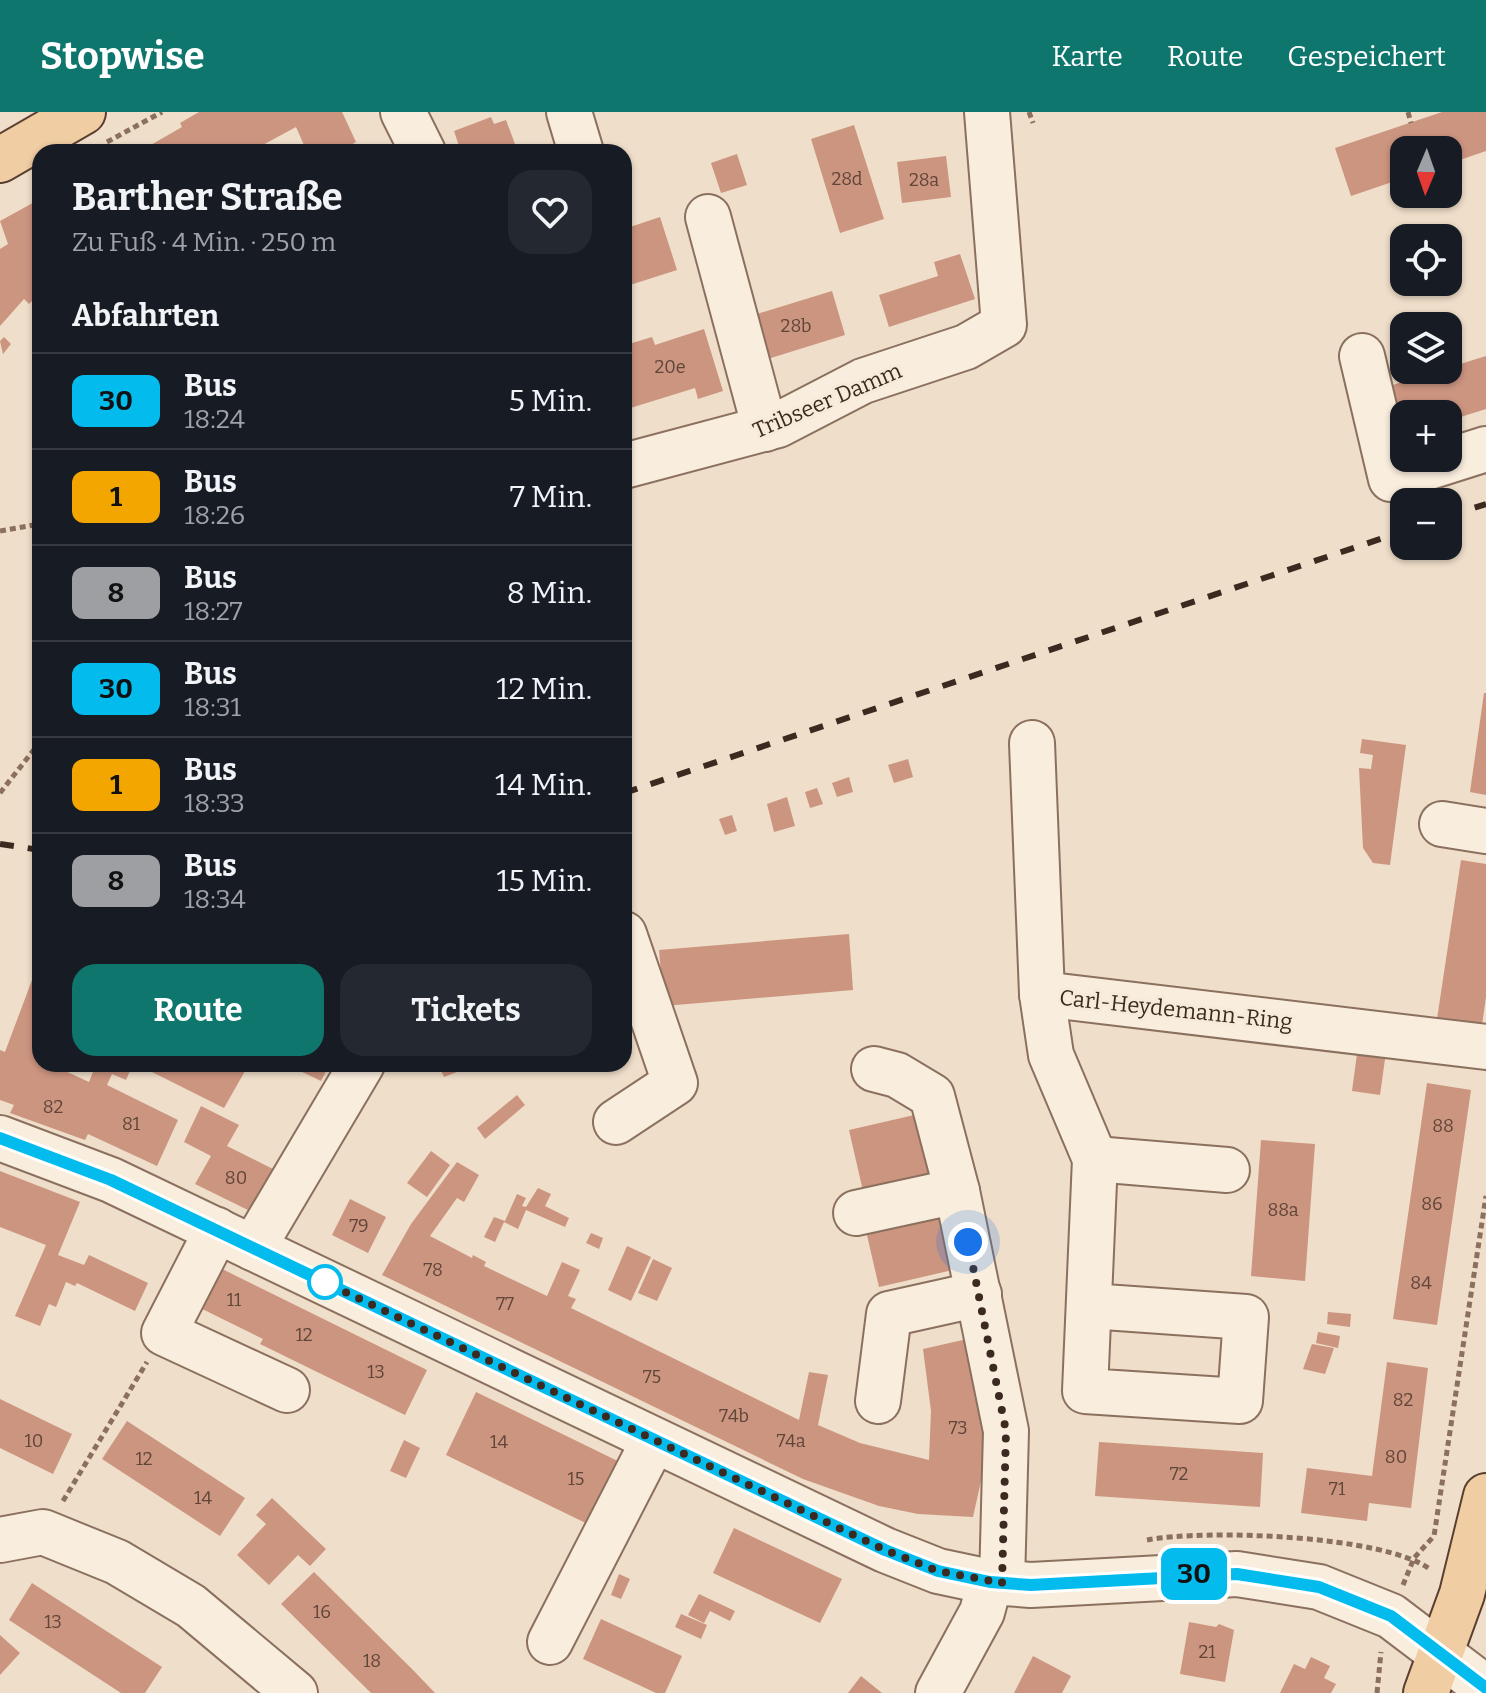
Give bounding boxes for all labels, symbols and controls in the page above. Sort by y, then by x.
text: Stopwise [40,33,205,79]
text: Karte [1052,40,1123,73]
text: Route [1167,40,1243,73]
text: Gespeichert [1287,40,1446,73]
north arrow [1390,136,1462,208]
map controls [1390,136,1462,560]
house number: 28d [831,168,863,190]
house number: 28a [909,169,939,191]
button: heart [508,170,592,254]
text: Barther Straße [72,174,343,220]
button: locate [1390,224,1462,296]
text: Zu Fuß · 4 Min. · 250 m [72,227,336,258]
text: Abfahrten [72,298,219,334]
button: layers [1390,312,1462,384]
house number: 28b [781,315,811,337]
house number: 20e [654,356,686,378]
street label: Tribseer Damm [749,357,906,444]
text: Bus [184,368,237,404]
text: 5 Min. [509,383,592,419]
text: 30 [99,384,133,417]
button: + [1390,400,1462,472]
text: 18:24 [184,404,245,435]
text: Bus [184,464,237,500]
text: 7 Min. [510,479,592,515]
text: 1 [110,480,122,513]
button: − [1390,488,1462,560]
text: 18:26 [184,500,245,531]
text: Bus [184,560,237,596]
text: 8 Min. [507,575,592,611]
text: 8 [108,576,124,609]
text: 18:27 [184,596,243,627]
text: Bus [184,656,237,692]
text: 12 Min. [496,671,592,707]
text: 30 [99,672,133,705]
text: 18:31 [184,692,241,723]
text: Bus [184,752,237,788]
text: 14 Min. [495,767,592,803]
text: 1 [110,768,122,801]
text: 18:33 [184,788,245,819]
text: Bus [184,848,237,884]
text: 15 Min. [497,863,592,899]
text: 8 [108,864,124,897]
text: 18:34 [184,884,246,915]
button: Route [72,964,324,1056]
button: Tickets [340,964,592,1056]
street label: Carl-Heydemann-Ring [1058,984,1294,1035]
house number: 82 [43,1096,63,1118]
house number: 81 [122,1113,141,1135]
house number: 88 [1432,1115,1454,1137]
house number: 80 [225,1167,247,1189]
house number: 86 [1421,1193,1443,1215]
house number: 88a [1267,1199,1299,1221]
house number: 79 [349,1215,369,1237]
your location [948,1222,988,1262]
house number: 78 [423,1259,443,1281]
unlabelled marker [308,1265,342,1299]
house number: 84 [1410,1272,1432,1294]
house number: 11 [227,1289,242,1311]
house number: 77 [496,1293,514,1315]
house number: 12 [295,1324,313,1346]
house number: 13 [367,1361,385,1383]
house number: 75 [643,1366,661,1388]
house number: 82 [1393,1389,1413,1411]
house number: 74b [719,1405,749,1427]
house number: 73 [949,1417,967,1439]
house number: 10 [25,1430,43,1452]
house number: 74a [776,1430,806,1452]
house number: 14 [490,1431,508,1453]
house number: 80 [1385,1446,1407,1468]
house number: 12 [135,1448,153,1470]
house number: 72 [1170,1463,1188,1485]
house number: 15 [568,1468,584,1490]
house number: 71 [1329,1478,1346,1500]
house number: 14 [194,1487,212,1509]
line badge: 30 [1158,1548,1230,1600]
text: 30 [1177,1557,1211,1590]
house number: 16 [313,1601,331,1623]
house number: 13 [44,1611,62,1633]
house number: 21 [1198,1641,1216,1663]
house number: 18 [363,1650,381,1672]

